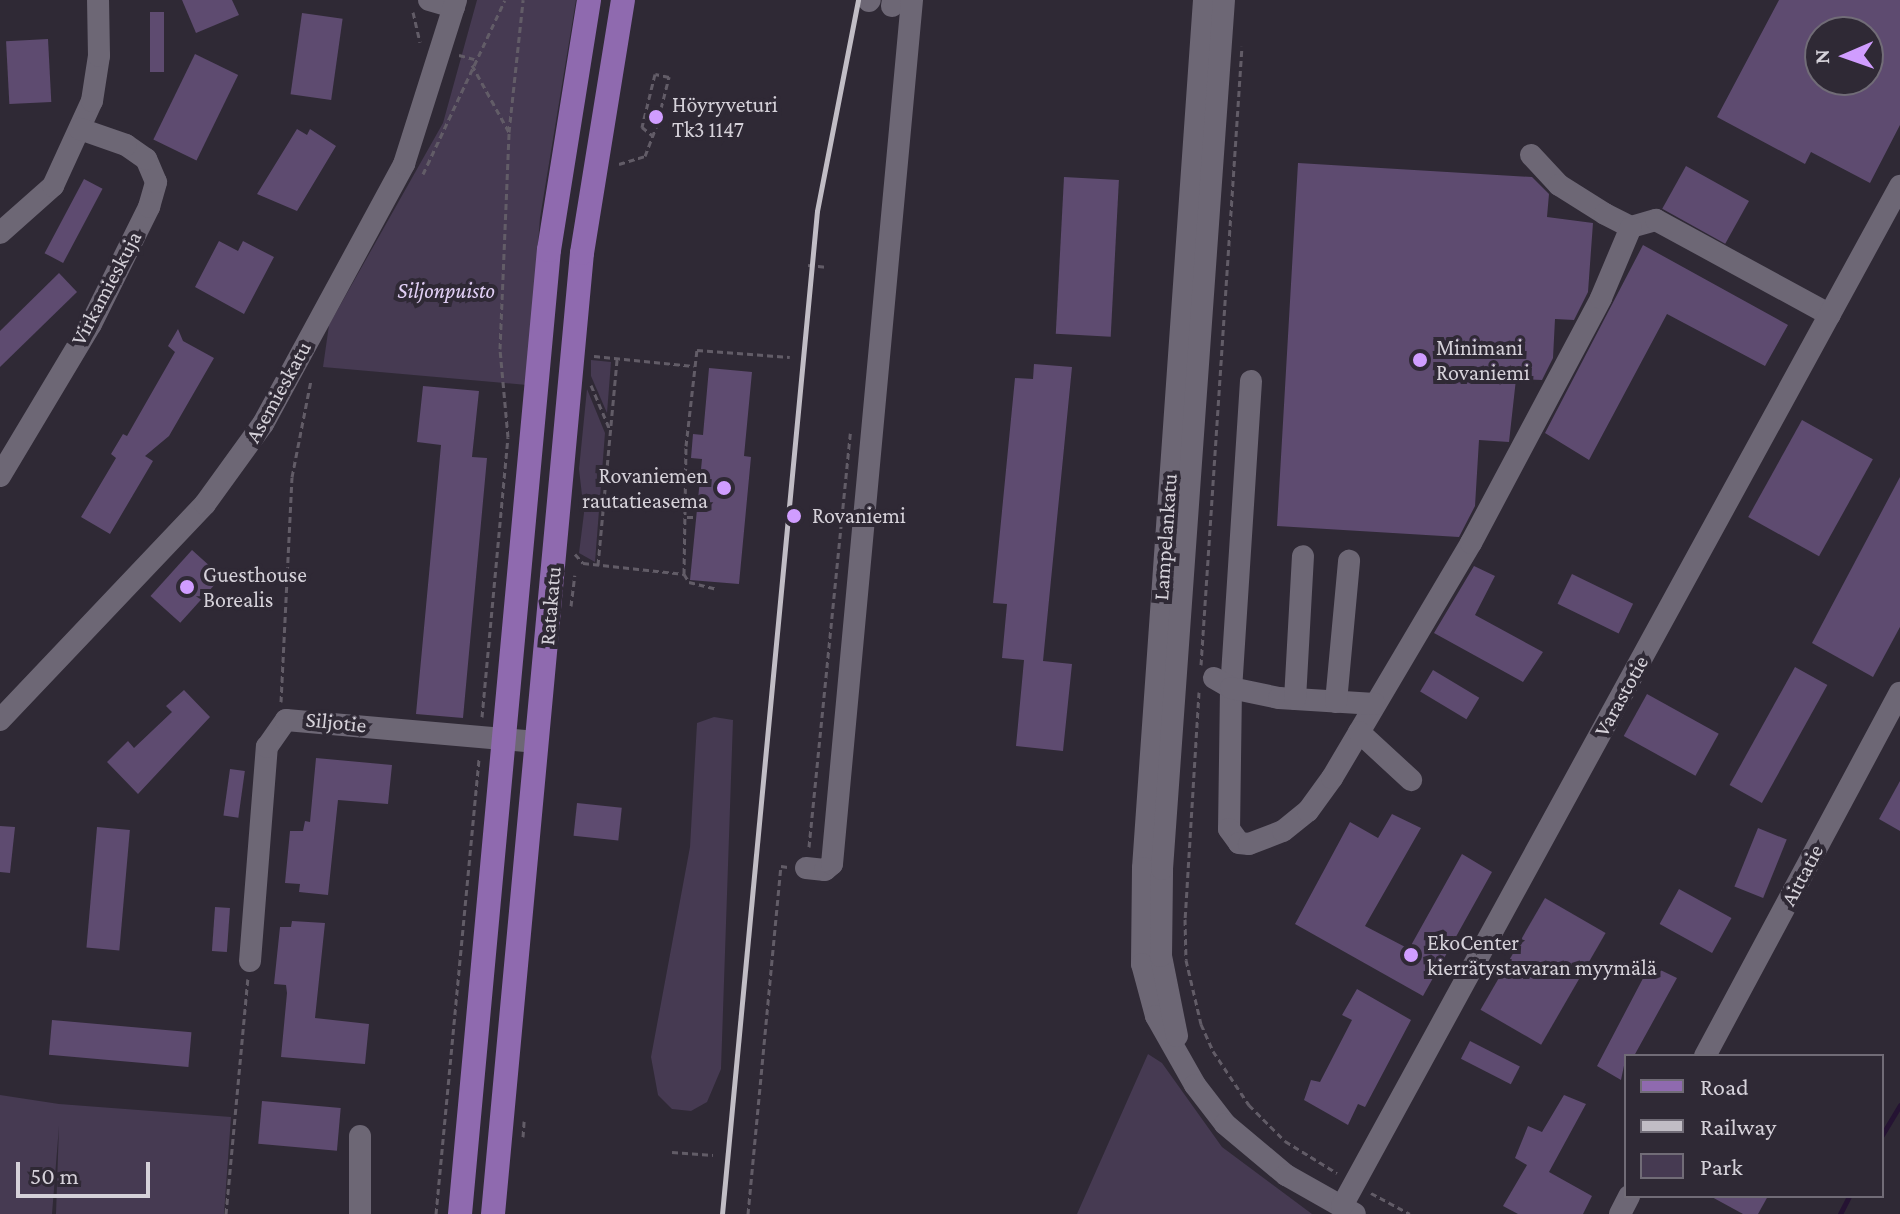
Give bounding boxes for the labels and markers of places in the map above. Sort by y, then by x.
place label: Höyryveturi Tk3 1147 [672,91,778,142]
marker: Höyryveturi Tk3 1147 [647,108,665,126]
place label: Minimani Rovaniemi [1436,334,1530,386]
marker: Minimani Rovaniemi [1411,351,1429,369]
place label: Rovaniemen rautatieasema [582,462,708,514]
marker: Rovaniemen rautatieasema [715,479,733,497]
place label: Rovaniemi [812,503,906,529]
marker: Rovaniemi [783,505,805,527]
place label: Guesthouse Borealis [203,561,307,612]
marker: Guesthouse Borealis [178,578,196,596]
place label: EkoCenter kierrätystavaran myymälä [1427,929,1657,980]
marker: EkoCenter kierrätystavaran myymälä [1402,946,1420,964]

